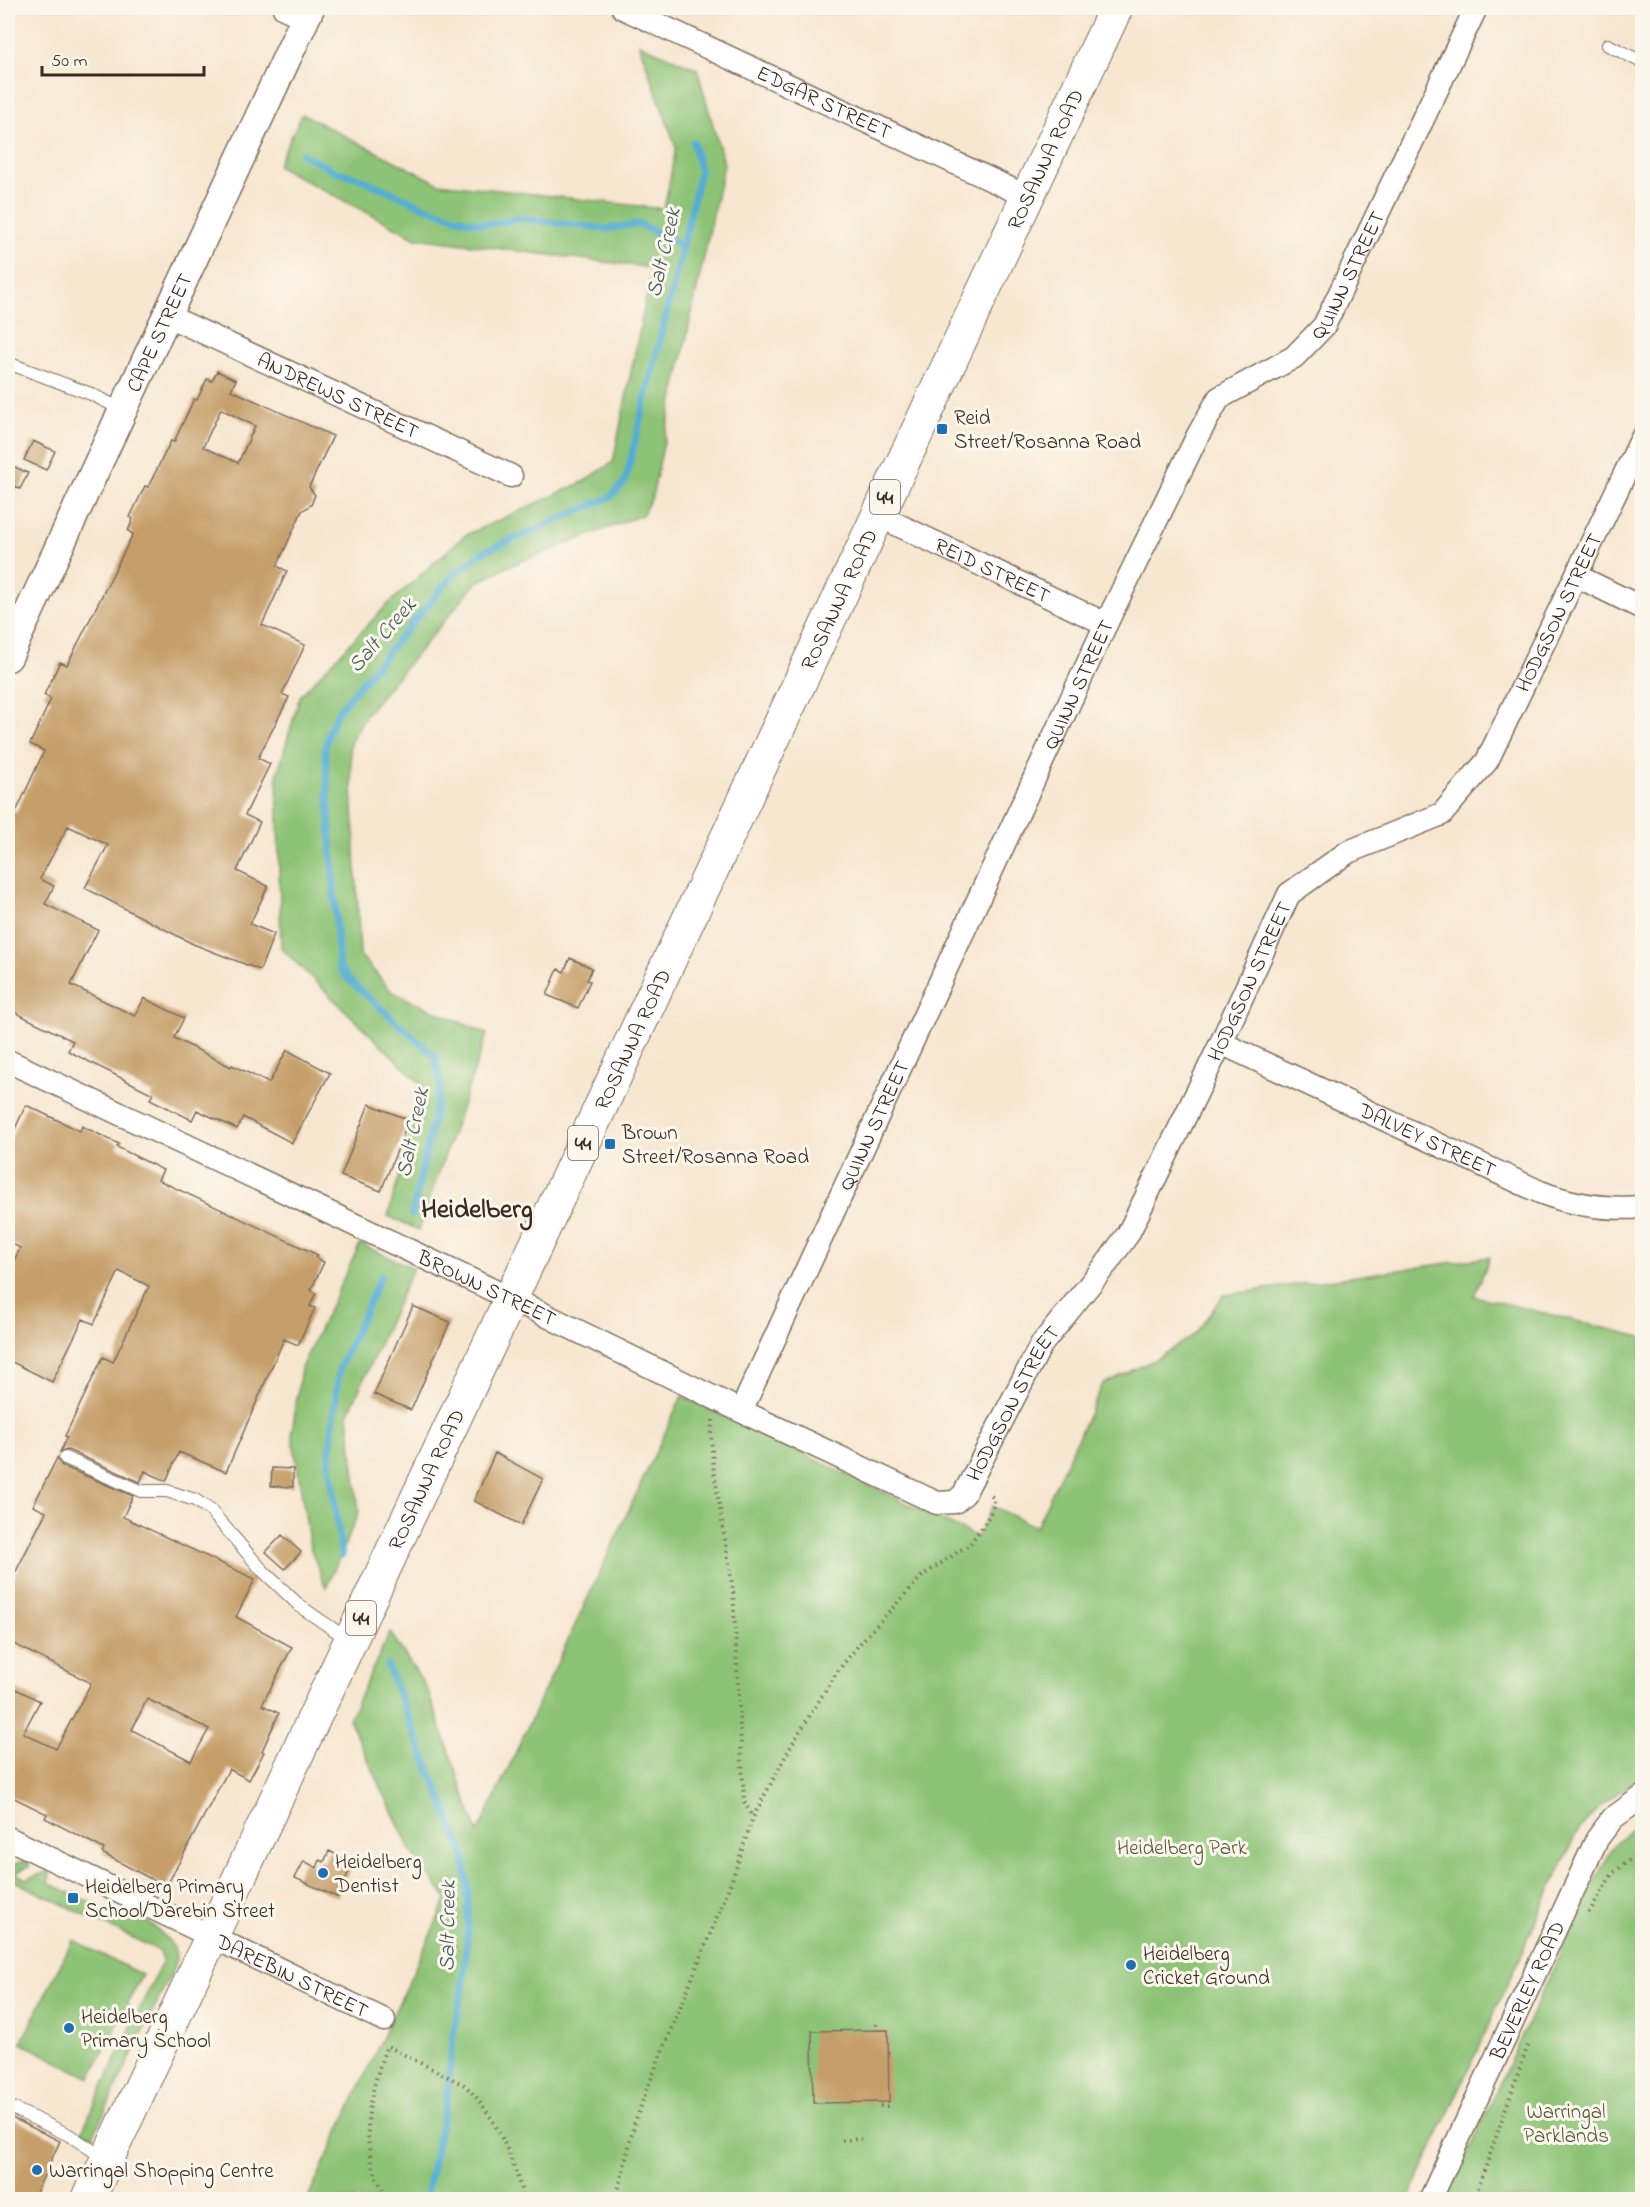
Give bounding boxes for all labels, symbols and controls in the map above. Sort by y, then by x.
scale bar [42,39,204,77]
text: 50 m [51,49,88,75]
street label: EDGAR STREET [751,59,896,148]
street label: ROSANNA ROAD [1001,85,1093,236]
water label: Salt Creek [639,203,691,301]
street label: QUINN STREET [1305,207,1394,348]
street label: CAPE STREET [120,269,201,398]
street label: ANDREWS STREET [252,346,423,448]
place label: Reid Street/Rosanna Road [954,404,1141,458]
marker: Reid Street/Rosanna Road [935,422,949,436]
road number: 44 [870,480,900,514]
street label: ROSANNA ROAD [795,525,886,676]
street label: HODGSON STREET [1509,529,1611,698]
street label: REID STREET [929,531,1054,612]
water label: Salt Creek [341,590,426,681]
street label: QUINN STREET [1037,615,1123,755]
street label: HODGSON STREET [1201,897,1301,1067]
street label: ROSANNA ROAD [588,965,680,1116]
street label: QUINN STREET [832,1056,918,1196]
water label: Salt Creek [389,1084,439,1180]
street label: DALVEY STREET [1352,1096,1500,1186]
place label: Brown Street/Rosanna Road [621,1119,809,1173]
road number: 44 [568,1126,598,1160]
marker: Brown Street/Rosanna Road [603,1137,617,1151]
district label: Heidelberg [421,1191,533,1231]
street label: BROWN STREET [411,1243,561,1335]
street label: HODGSON STREET [960,1320,1068,1487]
street label: ROSANNA ROAD [382,1405,474,1556]
road number: 44 [346,1601,376,1635]
park label: Heidelberg Park [1117,1834,1248,1866]
place label: Heidelberg Dentist [334,1848,422,1902]
marker: Heidelberg Dentist [316,1866,330,1880]
place label: Heidelberg Primary School/Darebin Street [85,1873,275,1927]
water label: Salt Creek [432,1879,466,1972]
marker: Heidelberg Primary School/Darebin Street [66,1891,80,1905]
street label: BEVERLEY ROAD [1483,1917,1574,2067]
street label: DAREBIN STREET [209,1927,373,2027]
place label: Heidelberg Cricket Ground [1143,1940,1270,1994]
marker: Heidelberg Cricket Ground [1124,1958,1138,1972]
place label: Heidelberg Primary School [81,2003,211,2059]
marker: Heidelberg Primary School [62,2021,76,2035]
park label: Warringal Parklands [1523,2098,1609,2152]
place label: Warringal Shopping Centre [49,2157,274,2189]
marker: Warringal Shopping Centre [30,2163,44,2177]

